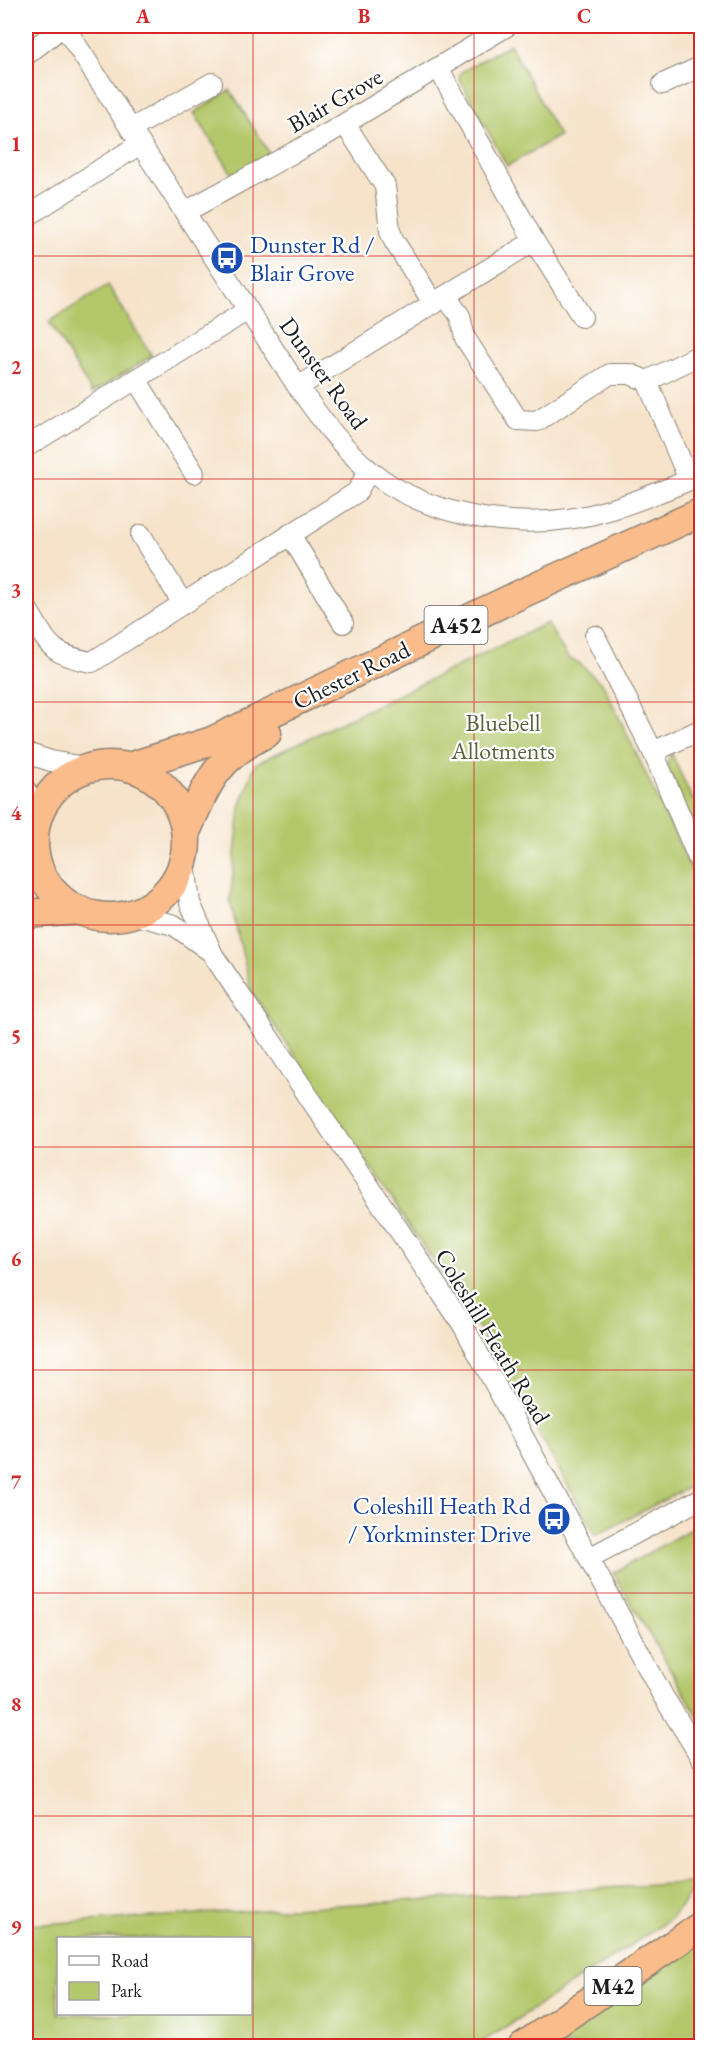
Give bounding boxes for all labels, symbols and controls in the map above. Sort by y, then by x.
text: A [135,3,151,29]
text: B [358,3,370,29]
text: C [577,3,591,29]
street label: Blair Grove [282,60,388,140]
text: 1 [11,131,21,157]
place label: Dunster Rd / Blair Grove [250,229,375,288]
bus stop icon: Dunster Rd / Blair Grove [209,240,245,276]
street label: Dunster Road [273,311,376,436]
text: 2 [11,354,22,380]
text: 3 [11,577,21,603]
road number: A452 [424,606,488,644]
street label: Chester Road [287,633,415,717]
park label: Bluebell Allotments [450,707,555,766]
text: 4 [11,800,22,826]
text: 5 [11,1023,21,1049]
street label: Coleshill Heath Road [428,1243,558,1430]
text: 6 [11,1246,22,1272]
text: 7 [11,1469,22,1495]
place label: Coleshill Heath Rd / Yorkminster Drive [348,1490,532,1549]
bus stop icon: Coleshill Heath Rd / Yorkminster Drive [536,1501,572,1537]
text: 8 [11,1691,21,1717]
text: 9 [11,1914,22,1940]
legend [57,1937,252,2015]
text: Road [111,1949,150,1972]
road number: M42 [584,1967,642,2005]
text: Park [111,1979,142,2002]

